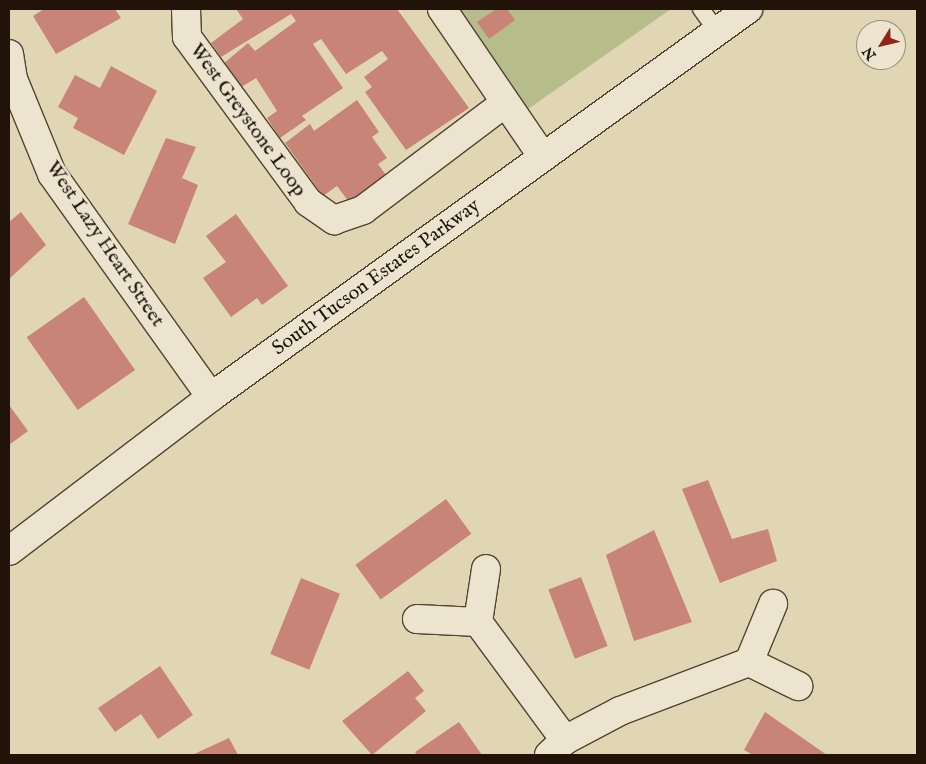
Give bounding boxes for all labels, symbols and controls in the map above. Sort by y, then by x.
north arrow [856,20,906,70]
street label: West Greystone Loop [184,39,312,201]
text: N [859,43,881,63]
street label: West Lazy Heart Street [41,157,169,331]
street label: South Tucson Estates Parkway [267,194,485,360]

